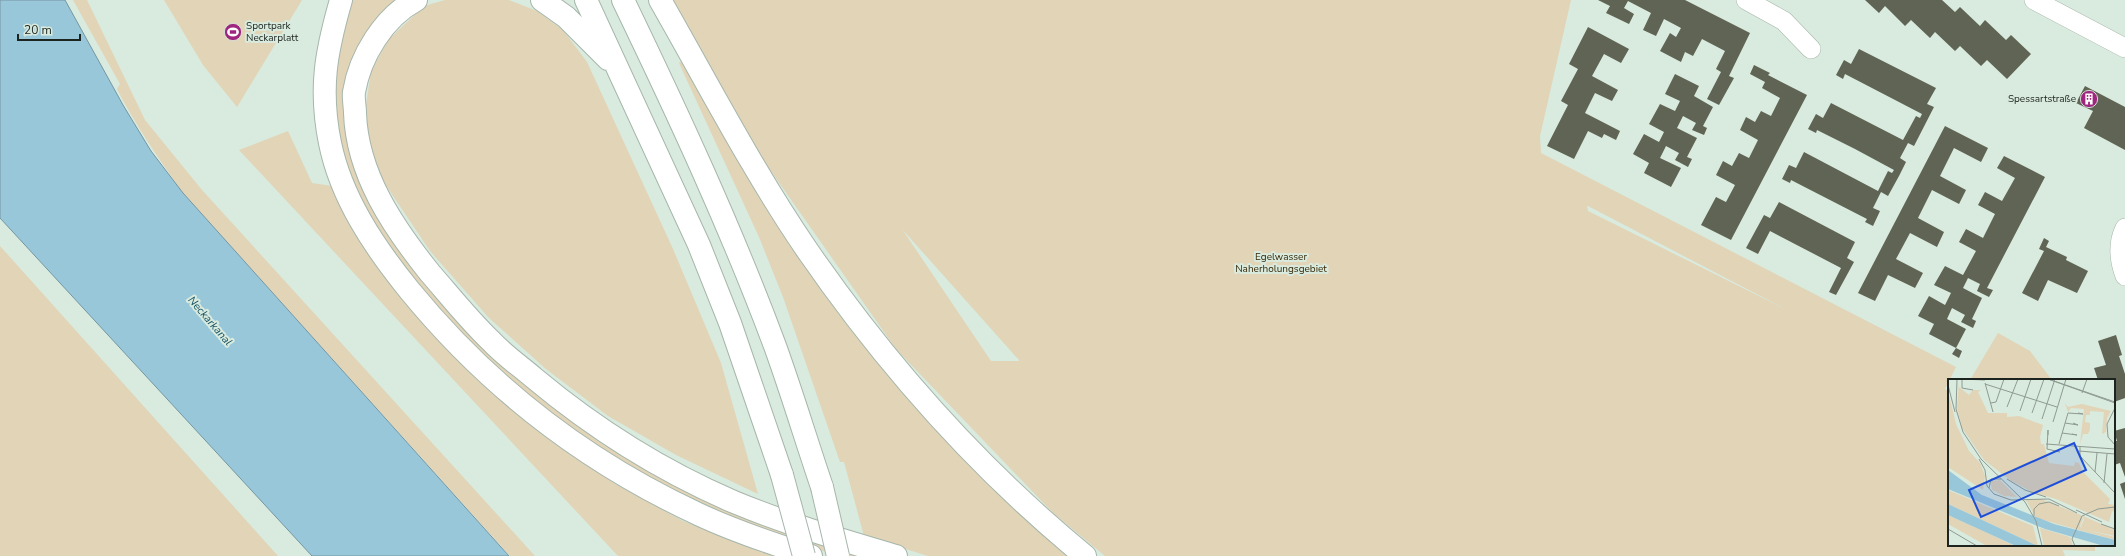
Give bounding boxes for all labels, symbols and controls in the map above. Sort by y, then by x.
scale bar [18,16,80,42]
place label: Sportpark Neckarplatt [246,19,299,45]
text: 20 m [24,22,52,38]
sports icon: Sportpark Neckarplatt [223,22,243,42]
building icon: Spessartstraße [2079,89,2099,109]
place label: Spessartstraße [2008,92,2076,106]
park label: Egelwasser Naherholungsgebiet [1235,250,1327,276]
water label: Neckarkanal [184,293,236,349]
inset map [1948,379,2115,546]

